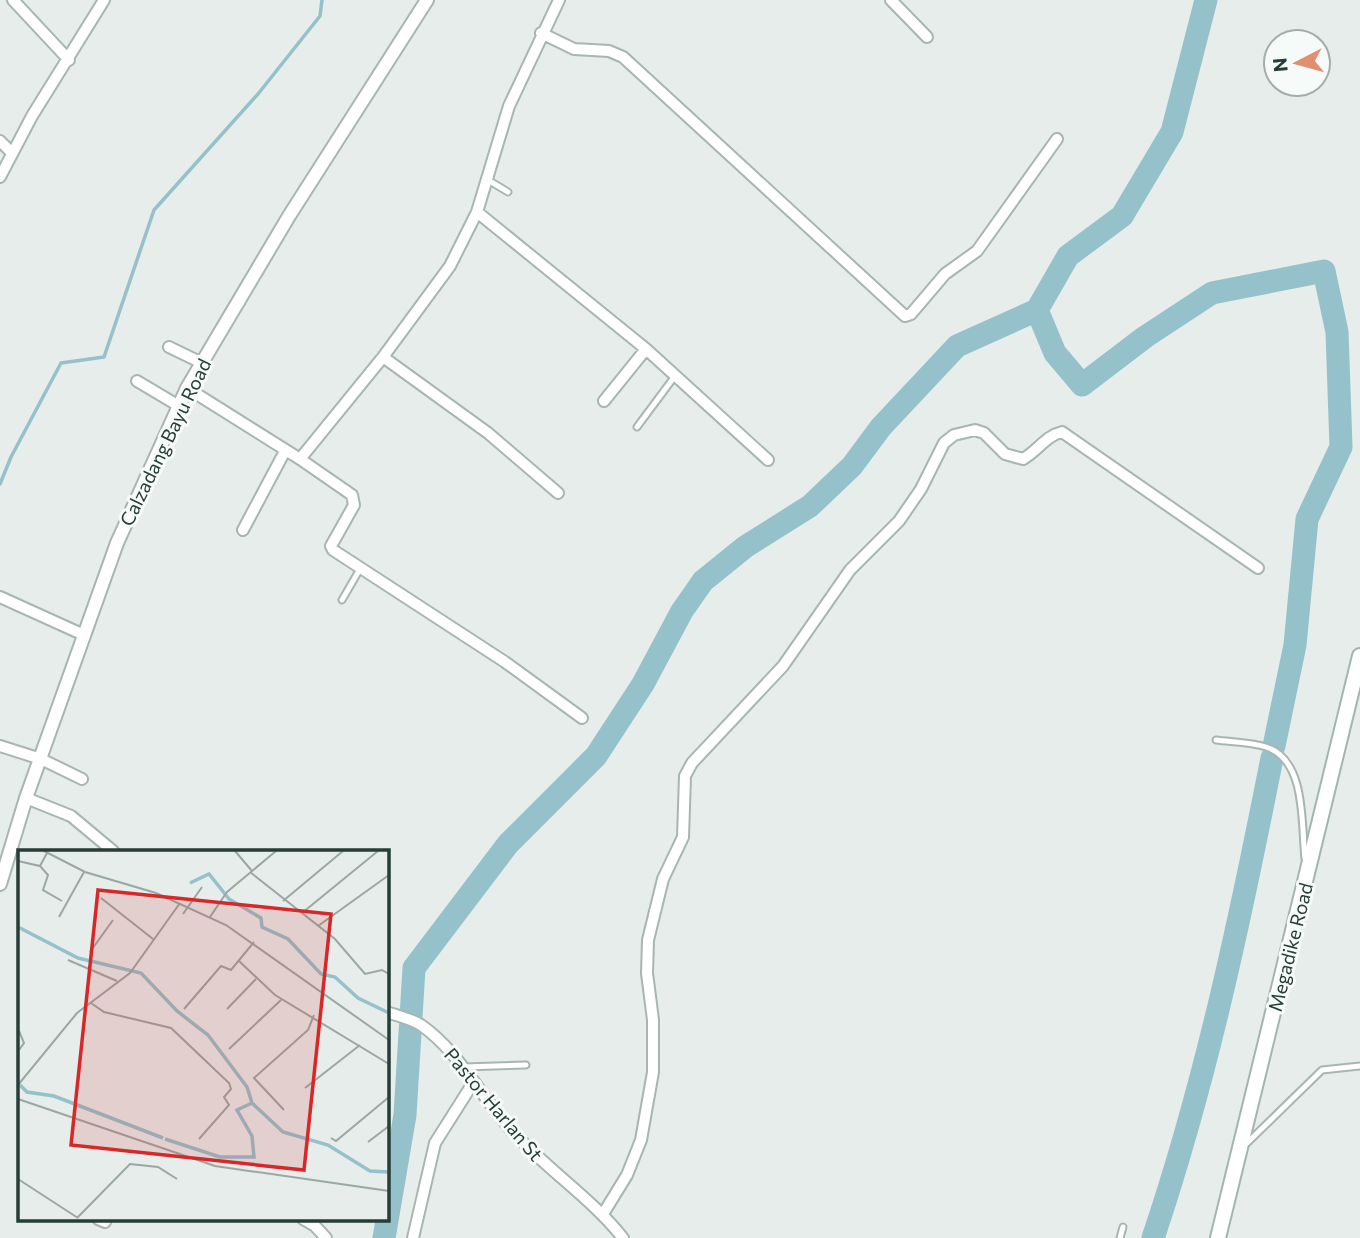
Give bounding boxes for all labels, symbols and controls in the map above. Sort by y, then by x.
north arrow [1262,28,1332,98]
text: N [1267,57,1292,73]
street label: Calzadang Bayu Road [114,355,216,529]
inset map [18,850,388,1220]
street label: Megadike Road [1263,880,1317,1014]
street label: Pastor Harlan St [440,1043,548,1165]

